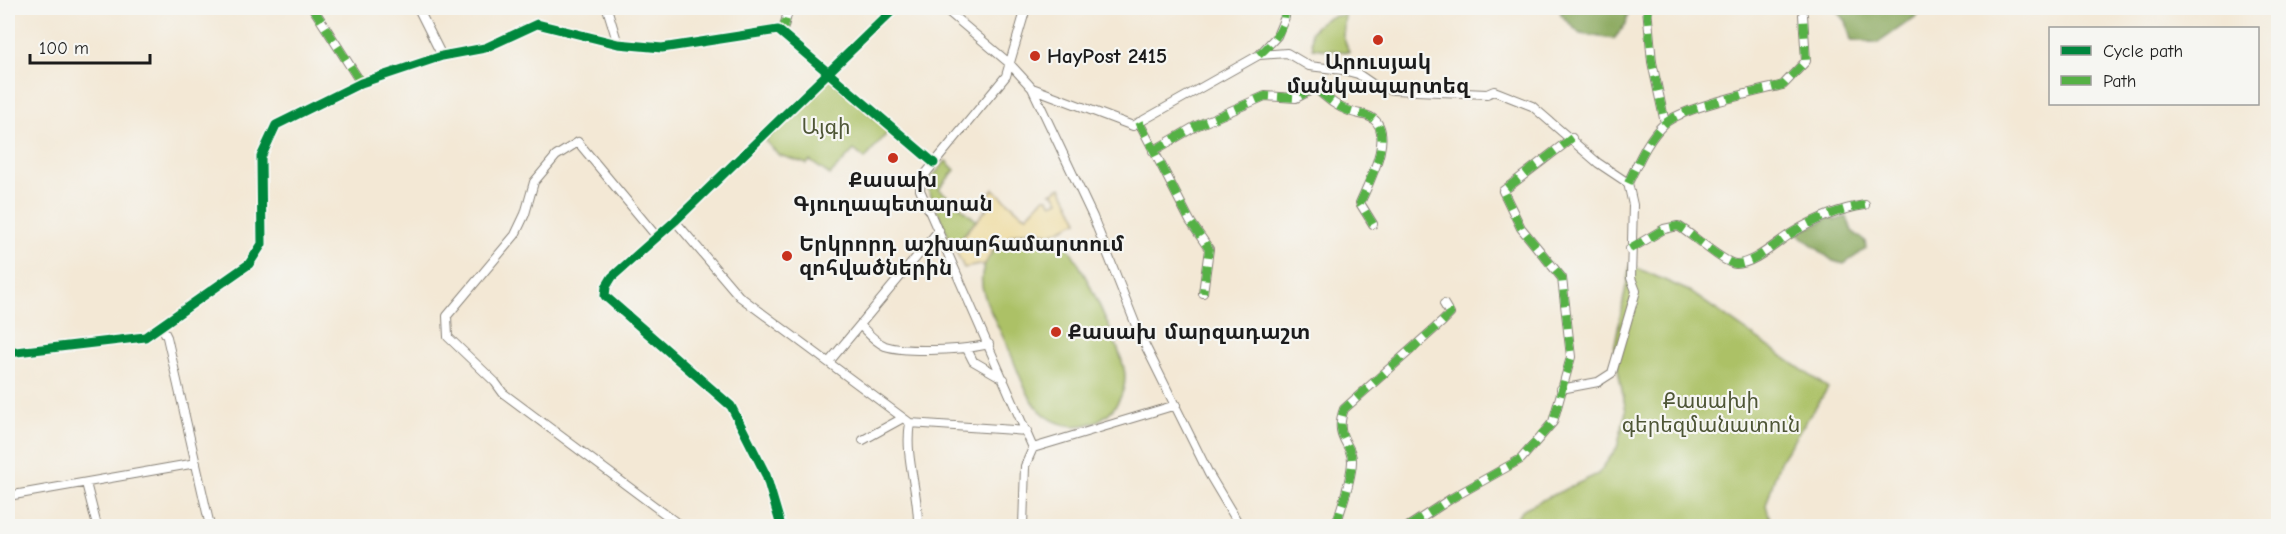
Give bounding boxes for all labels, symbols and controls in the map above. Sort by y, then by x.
scale bar [30,27,150,65]
legend [2049,27,2259,105]
marker: Արուսյակ մանկապարտեզ [1371,33,1385,47]
text: 100 m [39,38,89,59]
text: Cycle path [2103,41,2183,62]
place label: HayPost 2415 [1047,44,1167,68]
marker: HayPost 2415 [1028,49,1042,63]
place label: Արուսյակ մանկապարտեզ [1286,50,1471,98]
text: Path [2103,71,2136,92]
park label: Այգի [802,115,850,139]
marker: Քասախ Գյուղապետարան [886,151,900,165]
place label: Քասախ Գյուղապետարան [793,168,993,216]
place label: Երկրորդ աշխարհամարտում զոհվածներին [799,232,1124,280]
marker: Երկրորդ աշխարհամարտում զոհվածներին [780,249,794,263]
place label: Քասախ մարզադաշտ [1068,320,1310,344]
marker: Քասախ մարզադաշտ [1049,325,1063,339]
park label: Քասախի գերեզմանատուն [1622,389,1800,437]

